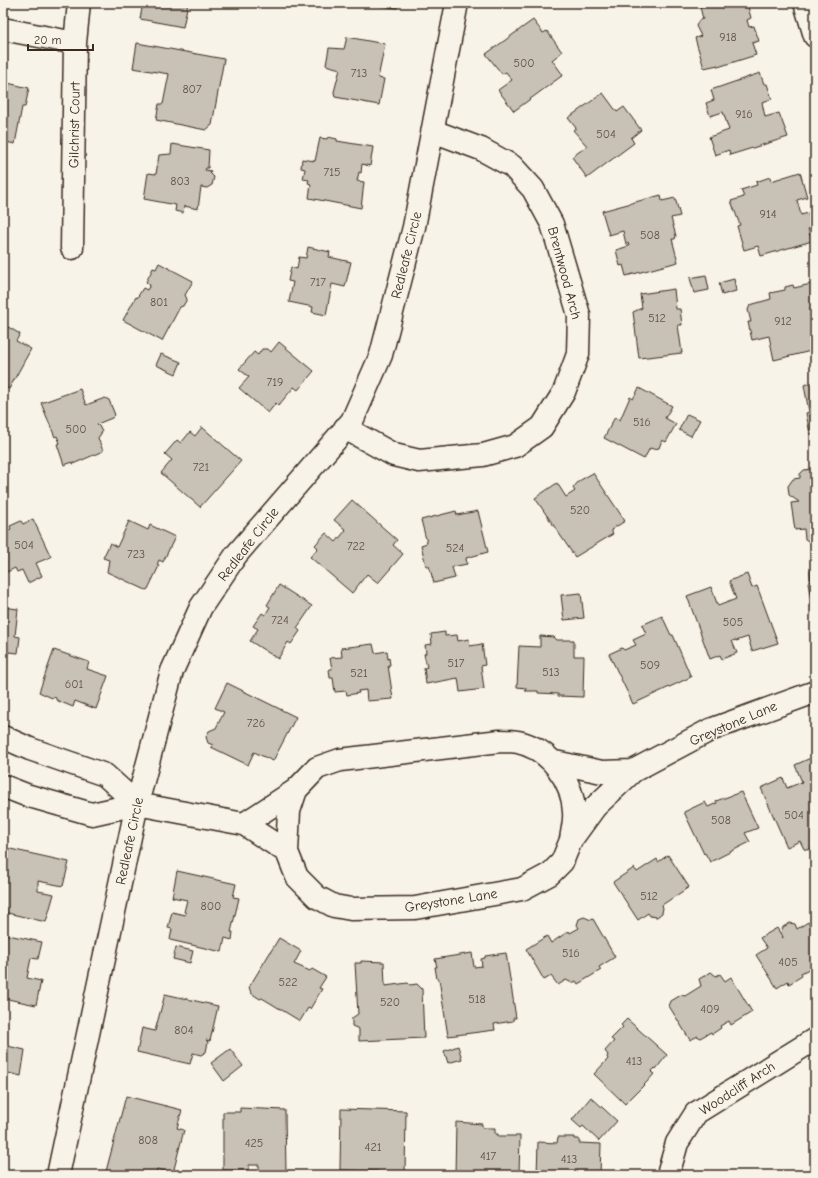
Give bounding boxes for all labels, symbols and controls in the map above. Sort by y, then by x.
scale bar [28,26,93,52]
house number: 918 [719,30,737,44]
text: 20 m [34,33,62,47]
house number: 500 [513,56,535,70]
house number: 713 [351,66,367,80]
street label: Gilchrist Court [65,81,84,168]
house number: 807 [182,82,202,96]
house number: 916 [735,107,753,121]
house number: 504 [596,127,616,141]
house number: 715 [324,165,340,179]
house number: 803 [170,174,190,188]
house number: 914 [760,207,777,221]
street label: Redleafe Circle [387,210,425,300]
street label: Brentwood Arch [544,225,585,321]
house number: 508 [640,228,660,242]
house number: 717 [310,275,326,289]
house number: 801 [150,295,168,309]
house number: 512 [648,311,666,325]
house number: 912 [774,314,792,328]
house number: 719 [267,375,283,389]
house number: 516 [633,415,651,429]
house number: 500 [65,422,87,436]
house number: 721 [193,460,210,474]
house number: 520 [570,503,590,517]
street label: Redleafe Circle [214,504,282,585]
house number: 504 [14,538,34,552]
house number: 722 [347,539,365,553]
house number: 524 [446,541,464,555]
house number: 723 [127,547,145,561]
house number: 724 [271,613,289,627]
house number: 505 [723,615,743,629]
house number: 517 [448,656,465,670]
house number: 509 [640,658,660,672]
house number: 513 [542,665,560,679]
house number: 521 [350,666,368,680]
house number: 601 [65,677,84,691]
street label: Greystone Lane [687,697,780,750]
house number: 726 [247,716,265,730]
street label: Redleafe Circle [112,796,147,886]
house number: 504 [784,808,804,822]
house number: 508 [711,813,731,827]
street label: Greystone Lane [404,885,499,916]
house number: 512 [640,889,658,903]
house number: 800 [201,899,221,913]
house number: 516 [562,946,580,960]
house number: 405 [778,955,798,969]
house number: 522 [278,975,298,989]
house number: 518 [468,992,486,1006]
house number: 520 [380,995,400,1009]
house number: 409 [700,1002,720,1016]
house number: 804 [174,1023,194,1037]
house number: 413 [626,1054,642,1068]
street label: Woodcliff Arch [696,1058,778,1119]
house number: 808 [138,1133,158,1147]
house number: 425 [245,1136,263,1150]
house number: 421 [365,1140,382,1154]
house number: 417 [480,1149,496,1163]
house number: 413 [561,1152,577,1166]

